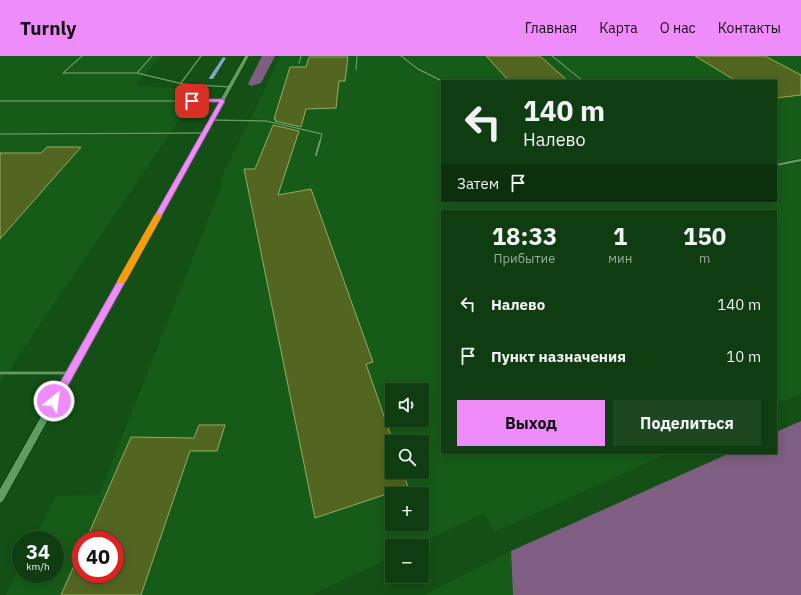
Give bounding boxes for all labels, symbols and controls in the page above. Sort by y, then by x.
text: Turnly [20,16,76,40]
text: Главная [525,19,577,37]
text: Карта [599,19,638,37]
text: О нас [660,19,696,37]
text: Контакты [718,19,781,37]
pin [175,84,209,118]
icon: arrive [181,90,203,112]
text: 140 m [523,92,605,129]
icon: left [457,96,509,148]
text: Налево [523,128,586,151]
icon: arrive [507,172,529,194]
text: Затем [457,174,499,193]
text: 18:33 [492,220,557,252]
text: 1 [613,220,627,252]
text: 150 [683,220,726,252]
text: Прибытие [494,250,555,267]
text: мин [608,250,632,267]
text: m [699,250,710,267]
icon: left [457,293,479,315]
text: Налево [491,295,545,314]
text: 140 m [717,295,761,314]
icon: arrive [457,345,479,367]
text: Пункт назначения [491,347,626,366]
text: 10 m [726,347,761,366]
position arrow [33,380,75,422]
map controls [385,383,429,583]
button: sound [385,383,429,427]
button: Выход [457,400,605,446]
button: Поделиться [613,400,761,446]
button: search [385,435,429,479]
button: + [385,487,429,531]
speed limit sign: 40 [72,531,124,583]
text: 34 [26,538,50,565]
button: − [385,539,429,583]
text: km/h [26,560,50,573]

